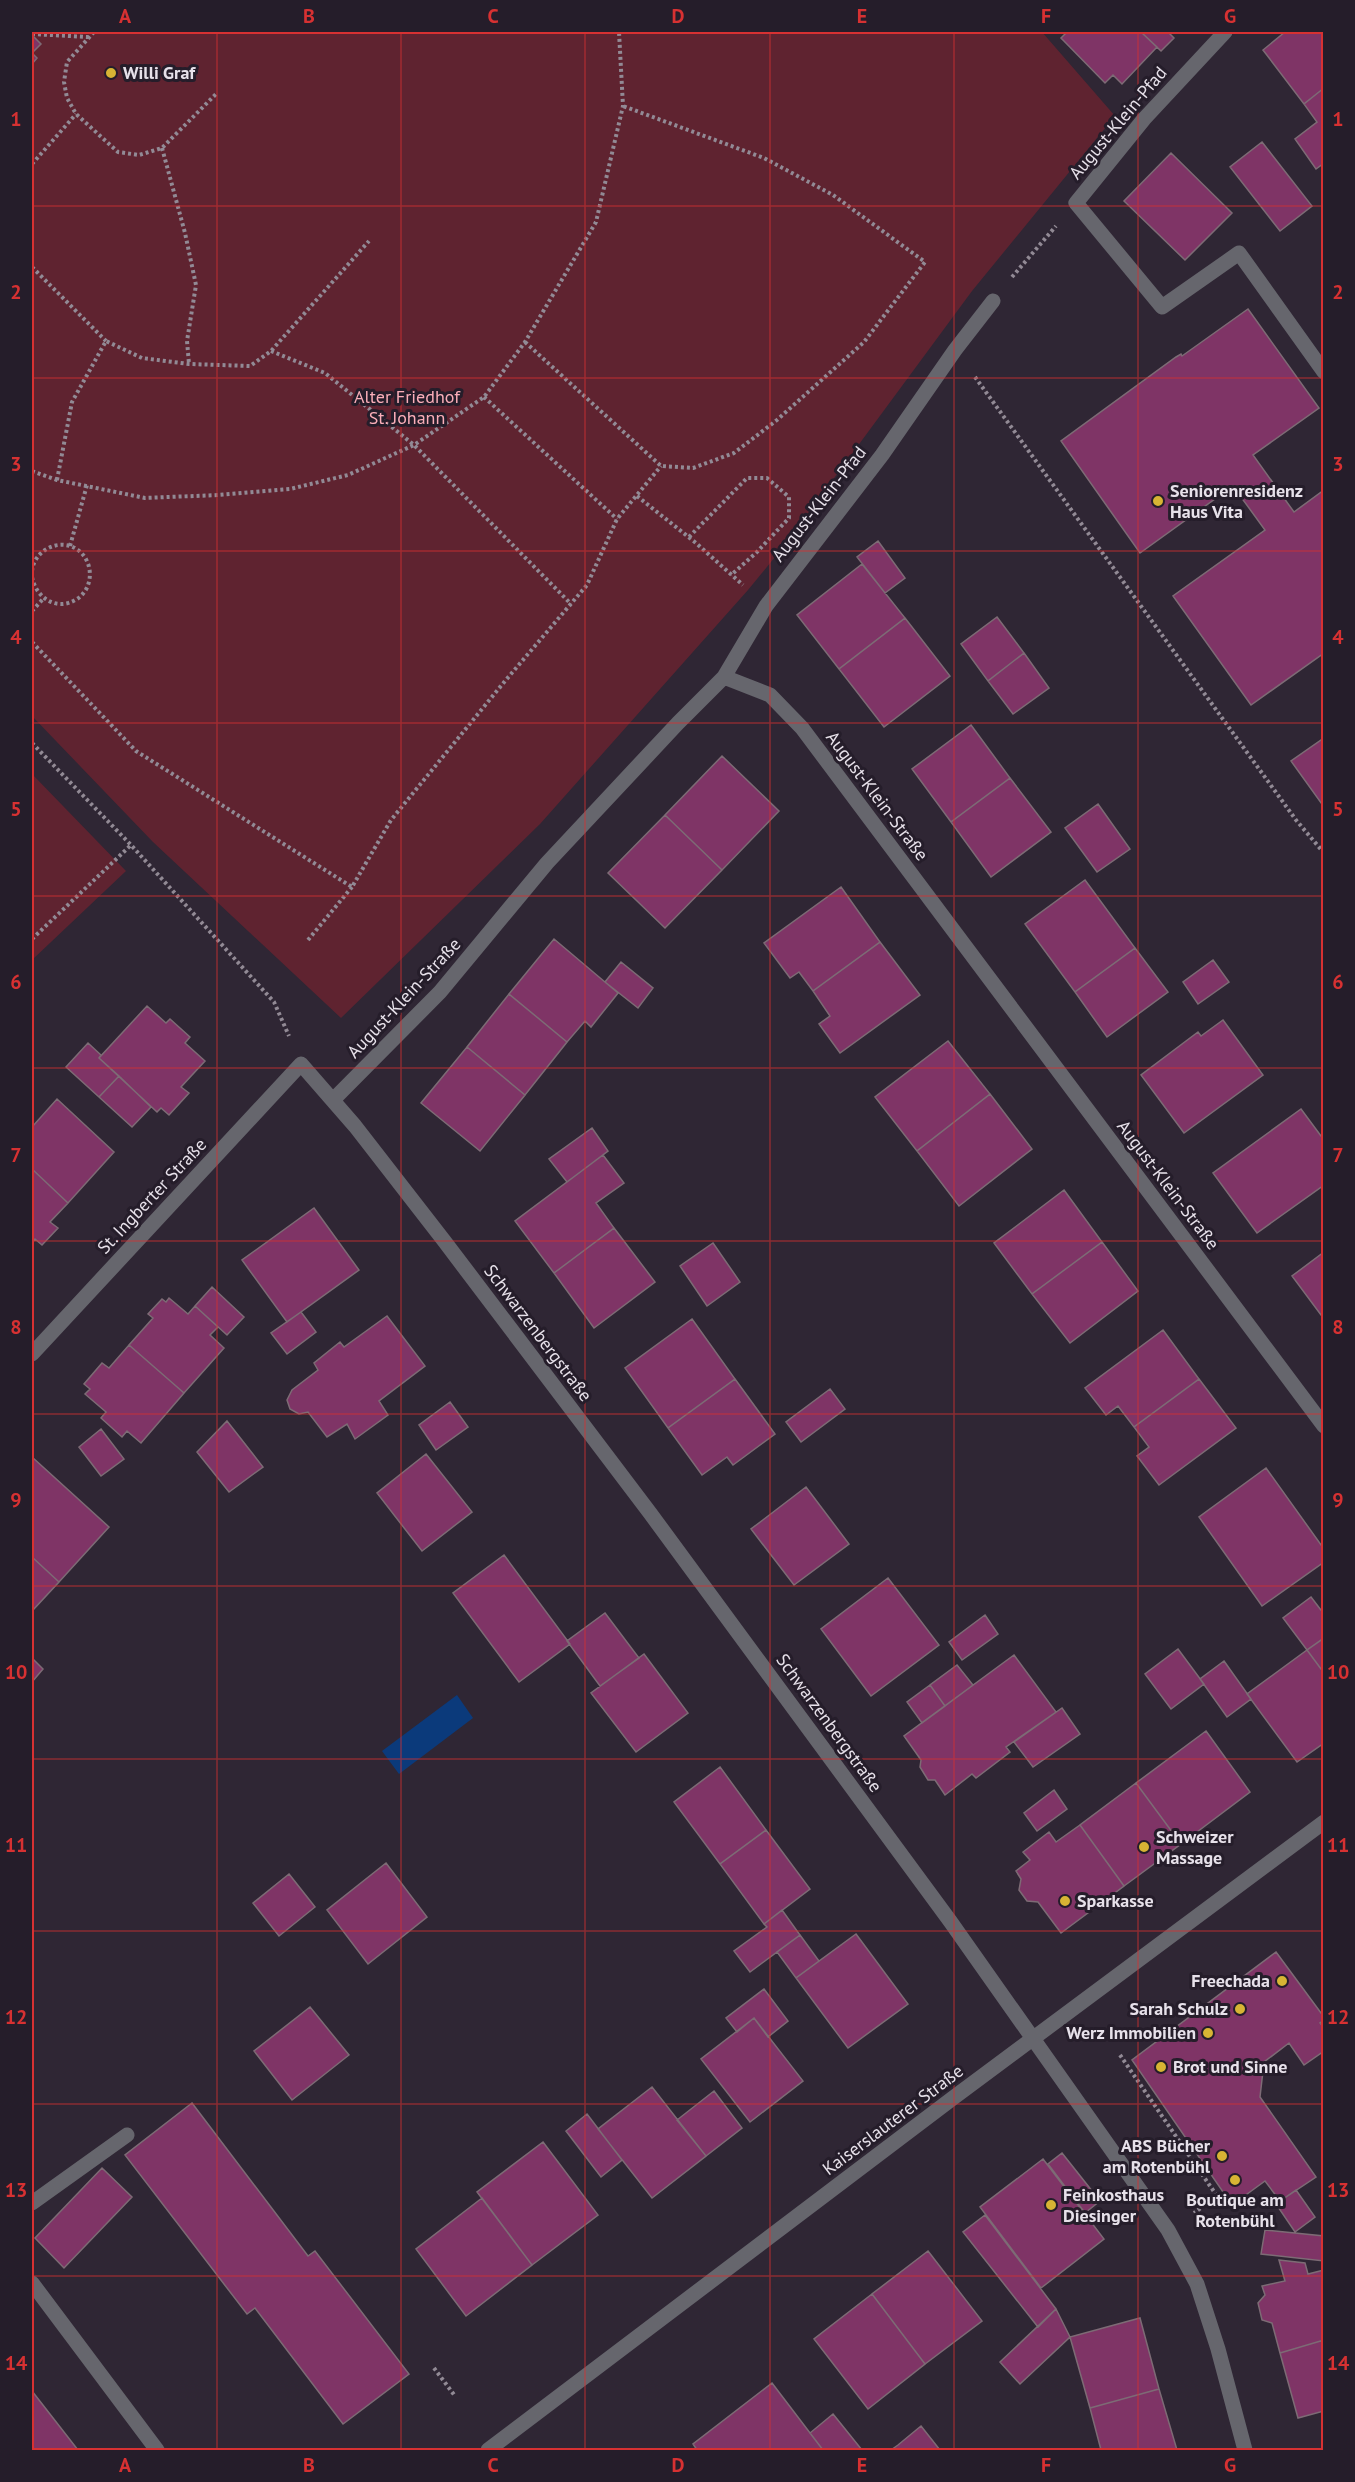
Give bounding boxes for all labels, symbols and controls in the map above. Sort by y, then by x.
text: A [119,3,132,29]
text: B [303,3,315,29]
text: C [487,3,499,29]
text: D [672,3,685,29]
text: E [857,3,867,29]
text: F [1041,3,1051,29]
text: G [1224,3,1236,29]
place label: Willi Graf [123,61,196,84]
street label: August-Klein-Pfad [1064,62,1171,184]
marker: Willi Graf [104,66,118,80]
text: 1 [10,106,22,132]
text: 1 [1332,106,1344,132]
text: 2 [10,279,22,305]
text: 2 [1332,279,1344,305]
park label: Alter Friedhof St. Johann [354,385,461,429]
street label: August-Klein-Pfad [766,441,871,566]
text: 3 [10,451,22,477]
text: 3 [1332,451,1344,477]
place label: Seniorenresidenz Haus Vita [1170,479,1303,523]
marker: Seniorenresidenz Haus Vita [1151,494,1165,508]
text: 4 [10,624,22,650]
text: 4 [1332,624,1344,650]
street label: August-Klein-Straße [821,726,934,865]
text: 5 [10,796,22,822]
text: 5 [1332,796,1344,822]
street label: August-Klein-Straße [342,933,465,1063]
text: 6 [10,969,22,995]
text: 6 [1332,969,1344,995]
street label: August-Klein-Straße [1112,1115,1225,1254]
street label: St. Ingberter Straße [92,1133,211,1258]
text: 7 [10,1142,22,1168]
text: 7 [1332,1142,1344,1168]
street label: Schwarzenbergstraße [479,1260,597,1406]
text: 8 [10,1314,22,1340]
text: 8 [1332,1314,1344,1340]
text: 9 [10,1487,22,1513]
text: 9 [1332,1487,1344,1513]
street label: Schwarzenbergstraße [771,1649,887,1797]
text: 10 [5,1659,27,1685]
text: 10 [1327,1659,1349,1685]
place label: Schweizer Massage [1156,1825,1234,1869]
text: 11 [5,1832,27,1858]
text: 11 [1327,1832,1349,1858]
marker: Schweizer Massage [1137,1840,1151,1854]
place label: Sparkasse [1077,1889,1154,1912]
marker: Sparkasse [1058,1894,1072,1908]
place label: Freechada [1191,1969,1270,1992]
marker: Freechada [1275,1974,1289,1988]
place label: Sarah Schulz [1130,1997,1228,2020]
marker: Sarah Schulz [1233,2002,1247,2016]
text: 12 [5,2004,27,2030]
text: 12 [1327,2004,1349,2030]
place label: Werz Immobilien [1066,2021,1196,2044]
marker: Werz Immobilien [1201,2026,1215,2040]
place label: Brot und Sinne [1173,2055,1287,2078]
street label: Kaiserslauterer Straße [818,2059,968,2180]
marker: Brot und Sinne [1154,2060,1168,2074]
place label: ABS Bücher am Rotenbühl [1103,2134,1211,2178]
marker: ABS Bücher am Rotenbühl [1215,2149,1229,2163]
marker: Boutique am Rotenbühl [1228,2173,1242,2187]
text: 13 [5,2177,27,2203]
text: 13 [1327,2177,1349,2203]
place label: Feinkosthaus Diesinger [1063,2183,1165,2227]
place label: Boutique am Rotenbühl [1186,2188,1284,2232]
marker: Feinkosthaus Diesinger [1044,2198,1058,2212]
text: 14 [5,2350,28,2376]
text: 14 [1327,2350,1350,2376]
text: A [119,2452,132,2478]
text: B [303,2452,315,2478]
text: C [487,2452,499,2478]
text: D [672,2452,685,2478]
text: E [857,2452,867,2478]
text: F [1041,2452,1051,2478]
text: G [1224,2452,1236,2478]

